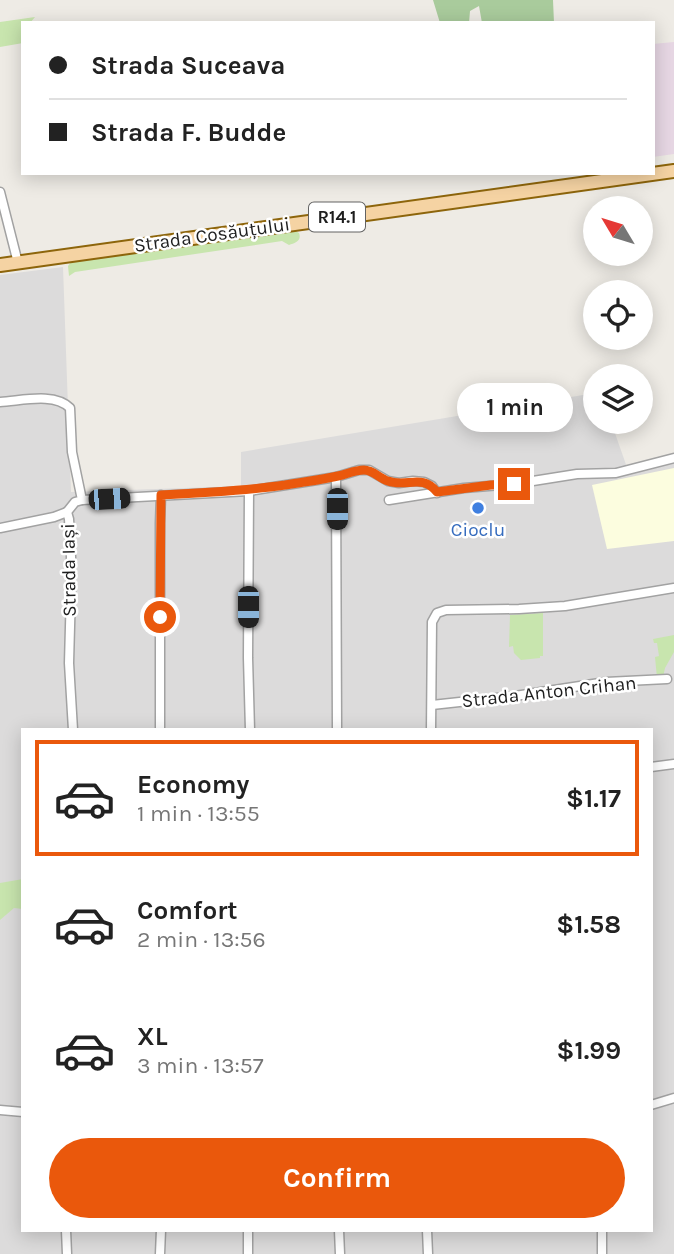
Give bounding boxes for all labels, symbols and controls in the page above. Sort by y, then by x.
text: Strada Suceava [91,50,285,81]
text: Strada F. Budde [91,117,286,148]
north arrow [583,196,653,266]
map controls [583,196,653,434]
road number: R14.1 [309,202,365,232]
street label: Strada Cosăuțului [133,213,291,257]
button: locate [583,280,653,350]
button: layers [583,364,653,434]
callout: 1 min [456,382,572,432]
text: 1 min [486,394,544,421]
route end [498,468,530,500]
car [88,487,131,511]
car [327,488,348,530]
marker: Cioclu [470,500,486,516]
place label: Cioclu [451,519,505,541]
street label: Strada Iași [57,523,81,617]
car [238,586,259,628]
route start [144,601,176,633]
street label: Strada Anton Crihan [461,672,637,712]
icon: car [53,767,116,830]
text: Economy [137,769,249,800]
text: $1.17 [566,783,621,814]
text: 1 min · 13:55 [137,800,260,827]
icon: car [53,893,116,956]
text: Comfort [137,895,238,926]
text: $1.58 [556,909,621,940]
text: 2 min · 13:56 [137,926,266,953]
icon: car [53,1019,116,1082]
text: XL [137,1021,168,1052]
text: $1.99 [557,1035,621,1066]
text: 3 min · 13:57 [137,1052,264,1079]
button: Confirm [49,1138,625,1218]

